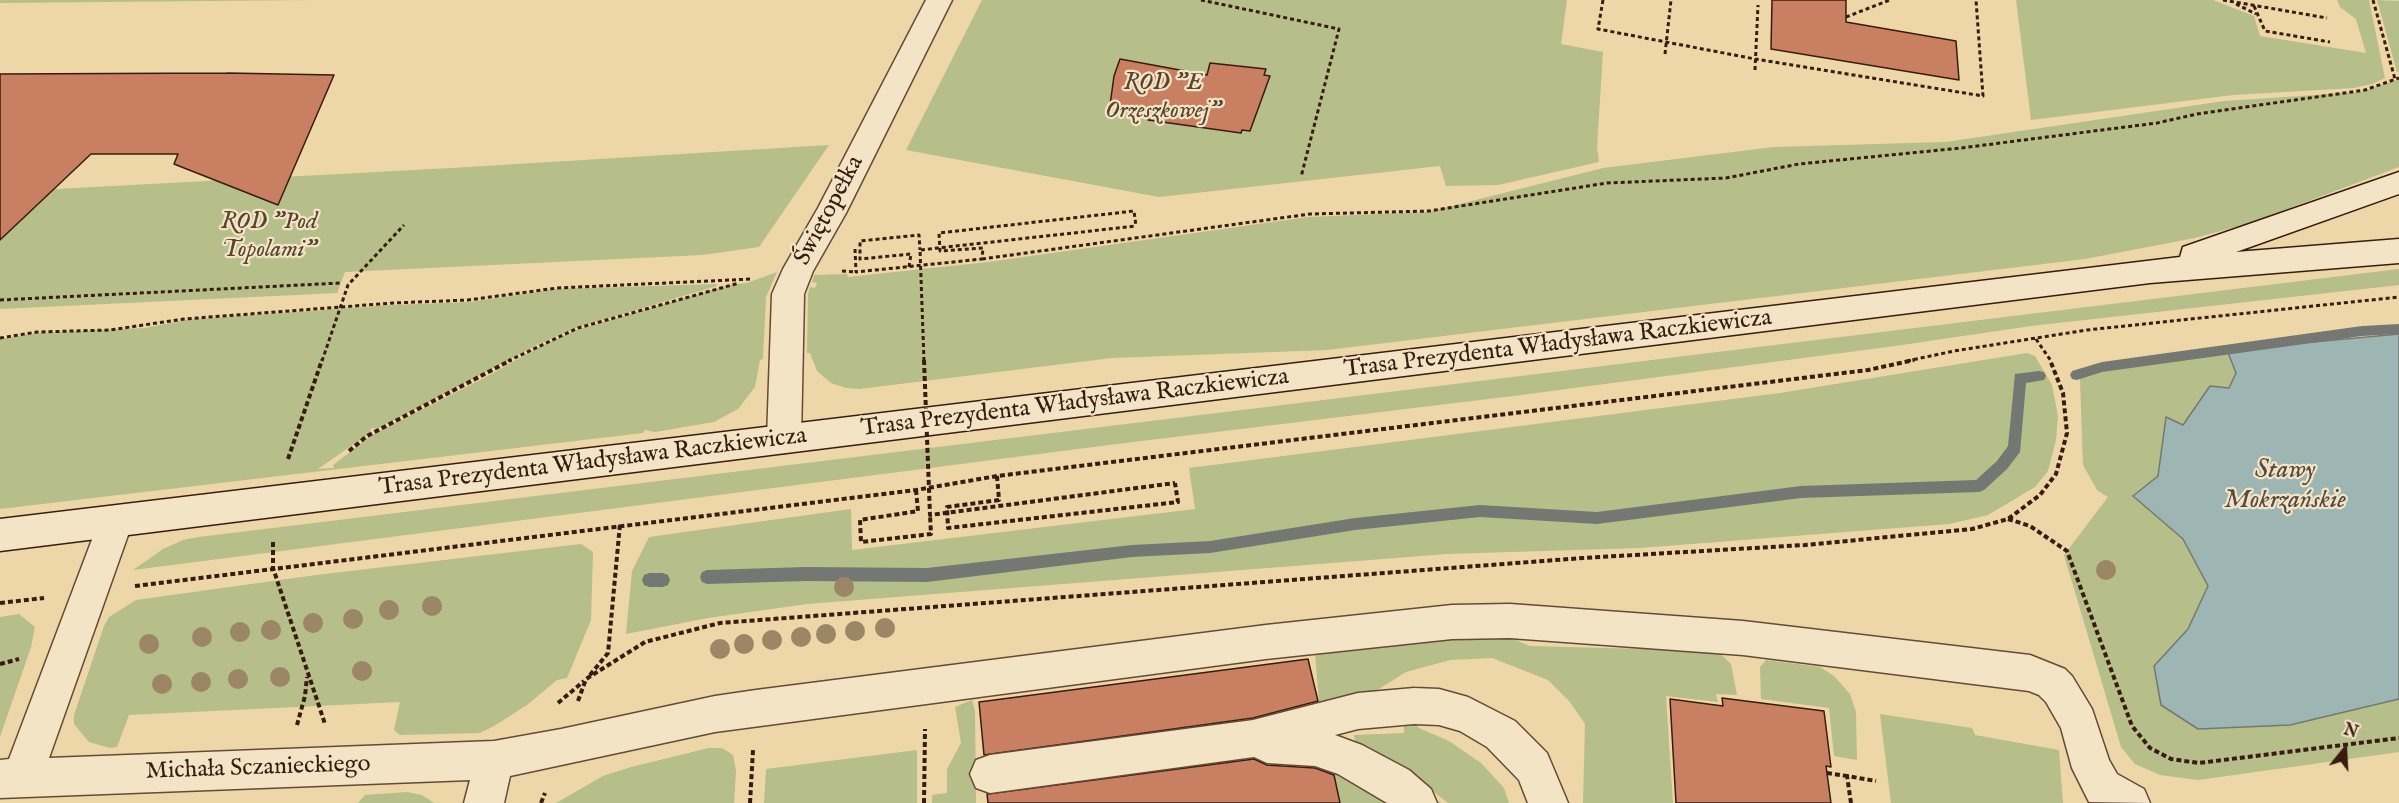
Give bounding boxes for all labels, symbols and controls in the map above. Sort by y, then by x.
park label: ROD "E Orzeszkowej" [1105,70,1221,126]
street label: Świętopełka [789,151,871,271]
park label: ROD "Pod Topolami" [221,209,317,265]
street label: Trasa Prezydenta Władysława Raczkiewicza [1342,304,1774,386]
street label: Trasa Prezydenta Władysława Raczkiewicza [859,363,1291,445]
street label: Trasa Prezydenta Władysława Raczkiewicza [377,422,809,504]
water label: Stawy Mokrzańskie [2224,456,2346,518]
north arrow [2315,719,2375,779]
text: N [2341,720,2360,744]
street label: Michała Sczanieckiego [145,751,371,787]

